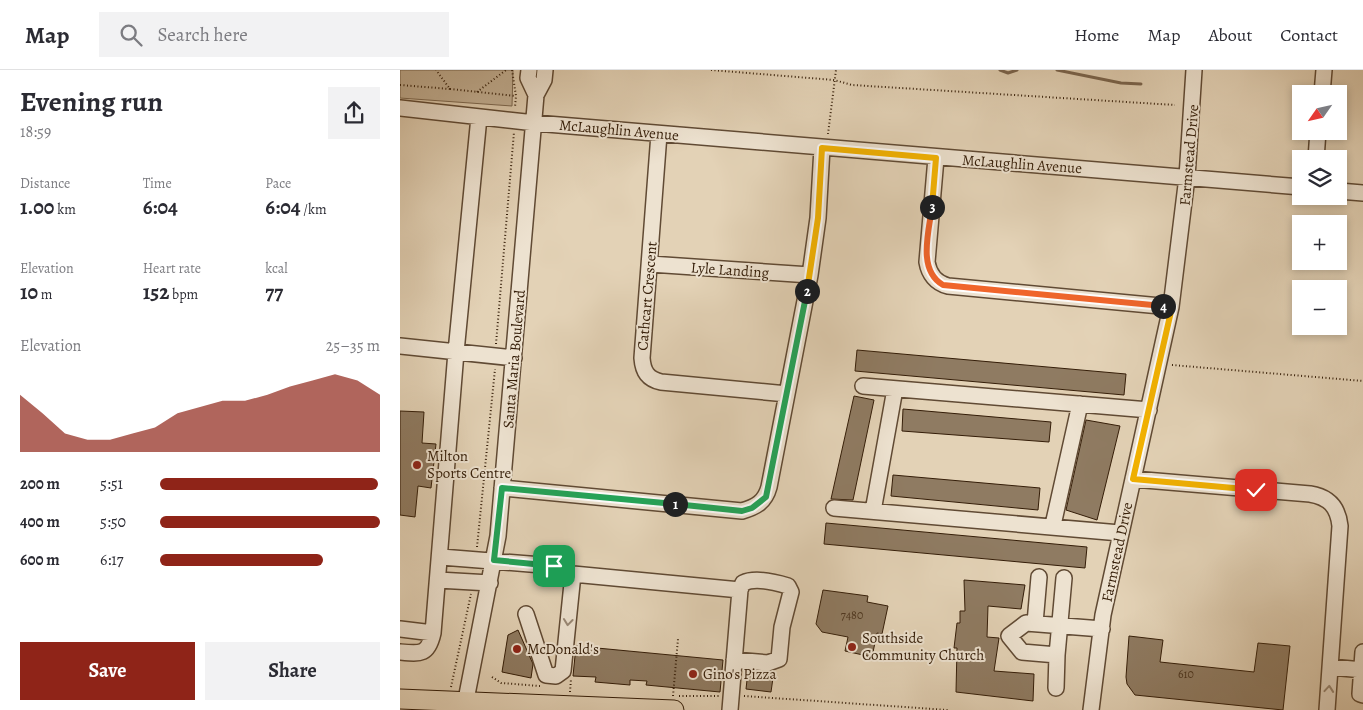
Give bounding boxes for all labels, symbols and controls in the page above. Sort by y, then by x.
search box [99,12,449,57]
text: Map [25,19,69,51]
icon: search [117,21,145,49]
text: Search here [157,22,248,48]
text: Home [1074,23,1119,47]
text: Map [1147,23,1180,47]
text: About [1208,23,1252,47]
text: Contact [1280,23,1338,47]
text: Evening run [20,83,163,121]
north arrow [1292,85,1348,140]
map controls [1292,85,1347,335]
button: share [328,87,380,139]
street label: Farmstead Drive [1175,103,1203,207]
street label: McLaughlin Avenue [558,115,680,145]
text: 18:59 [20,121,51,143]
street label: McLaughlin Avenue [961,150,1083,178]
button: layers [1292,150,1347,205]
text: Distance [20,174,70,193]
text: Time [143,174,172,193]
text: Pace [265,174,291,193]
text: 1.00 [20,193,54,221]
text: 6:04 [143,193,178,221]
text: 6:04 [265,193,301,221]
pin: 3 [920,194,944,220]
text: 3 [929,198,936,217]
text: km [54,200,76,219]
text: /km [301,200,327,219]
button: + [1292,215,1347,270]
street label: Cathcart Crescent [632,240,662,351]
street label: Lyle Landing [690,257,770,283]
text: Elevation [20,259,74,278]
text: Heart rate [143,259,201,278]
text: kcal [265,259,288,278]
text: 10 [20,278,38,306]
text: 152 [143,278,169,306]
text: 77 [265,278,283,306]
pin: 2 [794,278,820,304]
button: − [1292,280,1347,335]
text: 2 [804,282,811,301]
text: m [38,285,53,304]
text: bpm [169,285,198,304]
street label: Santa Maria Boulevard [498,288,530,429]
pin: 4 [1150,294,1176,318]
text: 4 [1160,297,1167,316]
text: Elevation [20,335,81,357]
text: 25–35 m [326,335,380,357]
place label: Milton Sports Centre [427,446,512,483]
marker: Milton Sports Centre [411,459,423,471]
pin [1235,469,1277,511]
text: 200 m [20,473,60,495]
text: 5:51 [100,473,123,495]
icon: check [1242,476,1270,504]
pin: 1 [662,492,688,516]
text: 1 [673,495,678,514]
street label: Farmstead Drive [1097,500,1137,604]
text: 400 m [20,511,60,533]
text: 5:50 [100,511,126,533]
pin [533,545,575,587]
text: 600 m [20,549,60,571]
text: 6:17 [100,549,123,571]
icon: arrive [540,552,568,580]
house number: 7480 [841,607,863,623]
one-way arrow [563,619,574,627]
place label: Southside Community Church [862,628,984,665]
place label: McDonald's [527,639,599,659]
marker: Southside Community Church [846,641,858,653]
button: Save [20,642,195,700]
button: Share [205,642,380,700]
marker: McDonald's [511,643,523,655]
place label: Gino's Pizza [703,664,777,684]
house number: 610 [1178,666,1194,682]
marker: Gino's Pizza [687,668,699,680]
one-way arrow [1323,684,1334,692]

